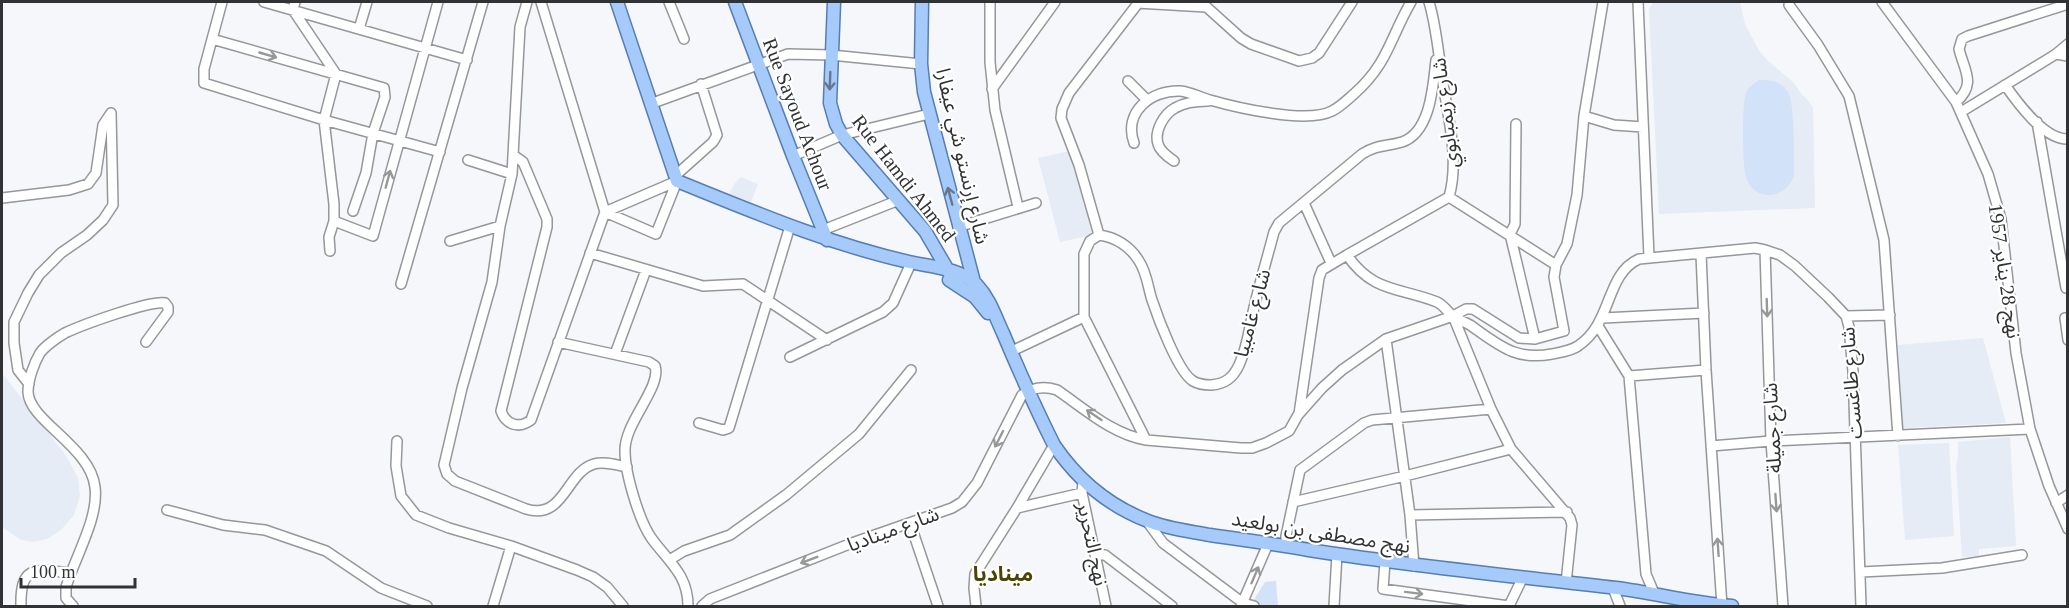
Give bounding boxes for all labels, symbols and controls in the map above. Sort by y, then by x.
street label: Rue Sayoud Achour [758,35,837,194]
one-way arrow [258,50,277,61]
street label: شارع زيمبابوي [1427,56,1467,169]
street label: شارع إرنستو شي عيفارا [928,66,994,247]
one-way arrow [825,70,836,90]
street label: Rue Hamdi Ahmed [848,110,960,246]
one-way arrow [383,170,394,189]
one-way arrow [944,187,956,206]
street label: نهج 28 يناير 1957 [1981,202,2025,340]
street label: شارع غامبيا [1230,266,1278,361]
one-way arrow [1761,298,1772,318]
street label: شارع طاغست [1836,326,1870,440]
street label: شارع جميلة [1759,382,1789,474]
one-way arrow [1086,409,1102,421]
one-way arrow [993,430,1004,448]
one-way arrow [1771,492,1782,512]
street label: نهج التحرير [1069,499,1113,589]
street label: شارع ميناديا [844,502,943,560]
street label: نهج مصطفى بن بولعيد [1230,507,1412,561]
one-way arrow [1712,538,1723,558]
scale bar [21,551,135,589]
one-way arrow [801,555,819,566]
text: 100 m [30,562,76,582]
district label: ميناديا [973,562,1033,586]
one-way arrow [1250,567,1261,585]
one-way arrow [1404,588,1423,599]

